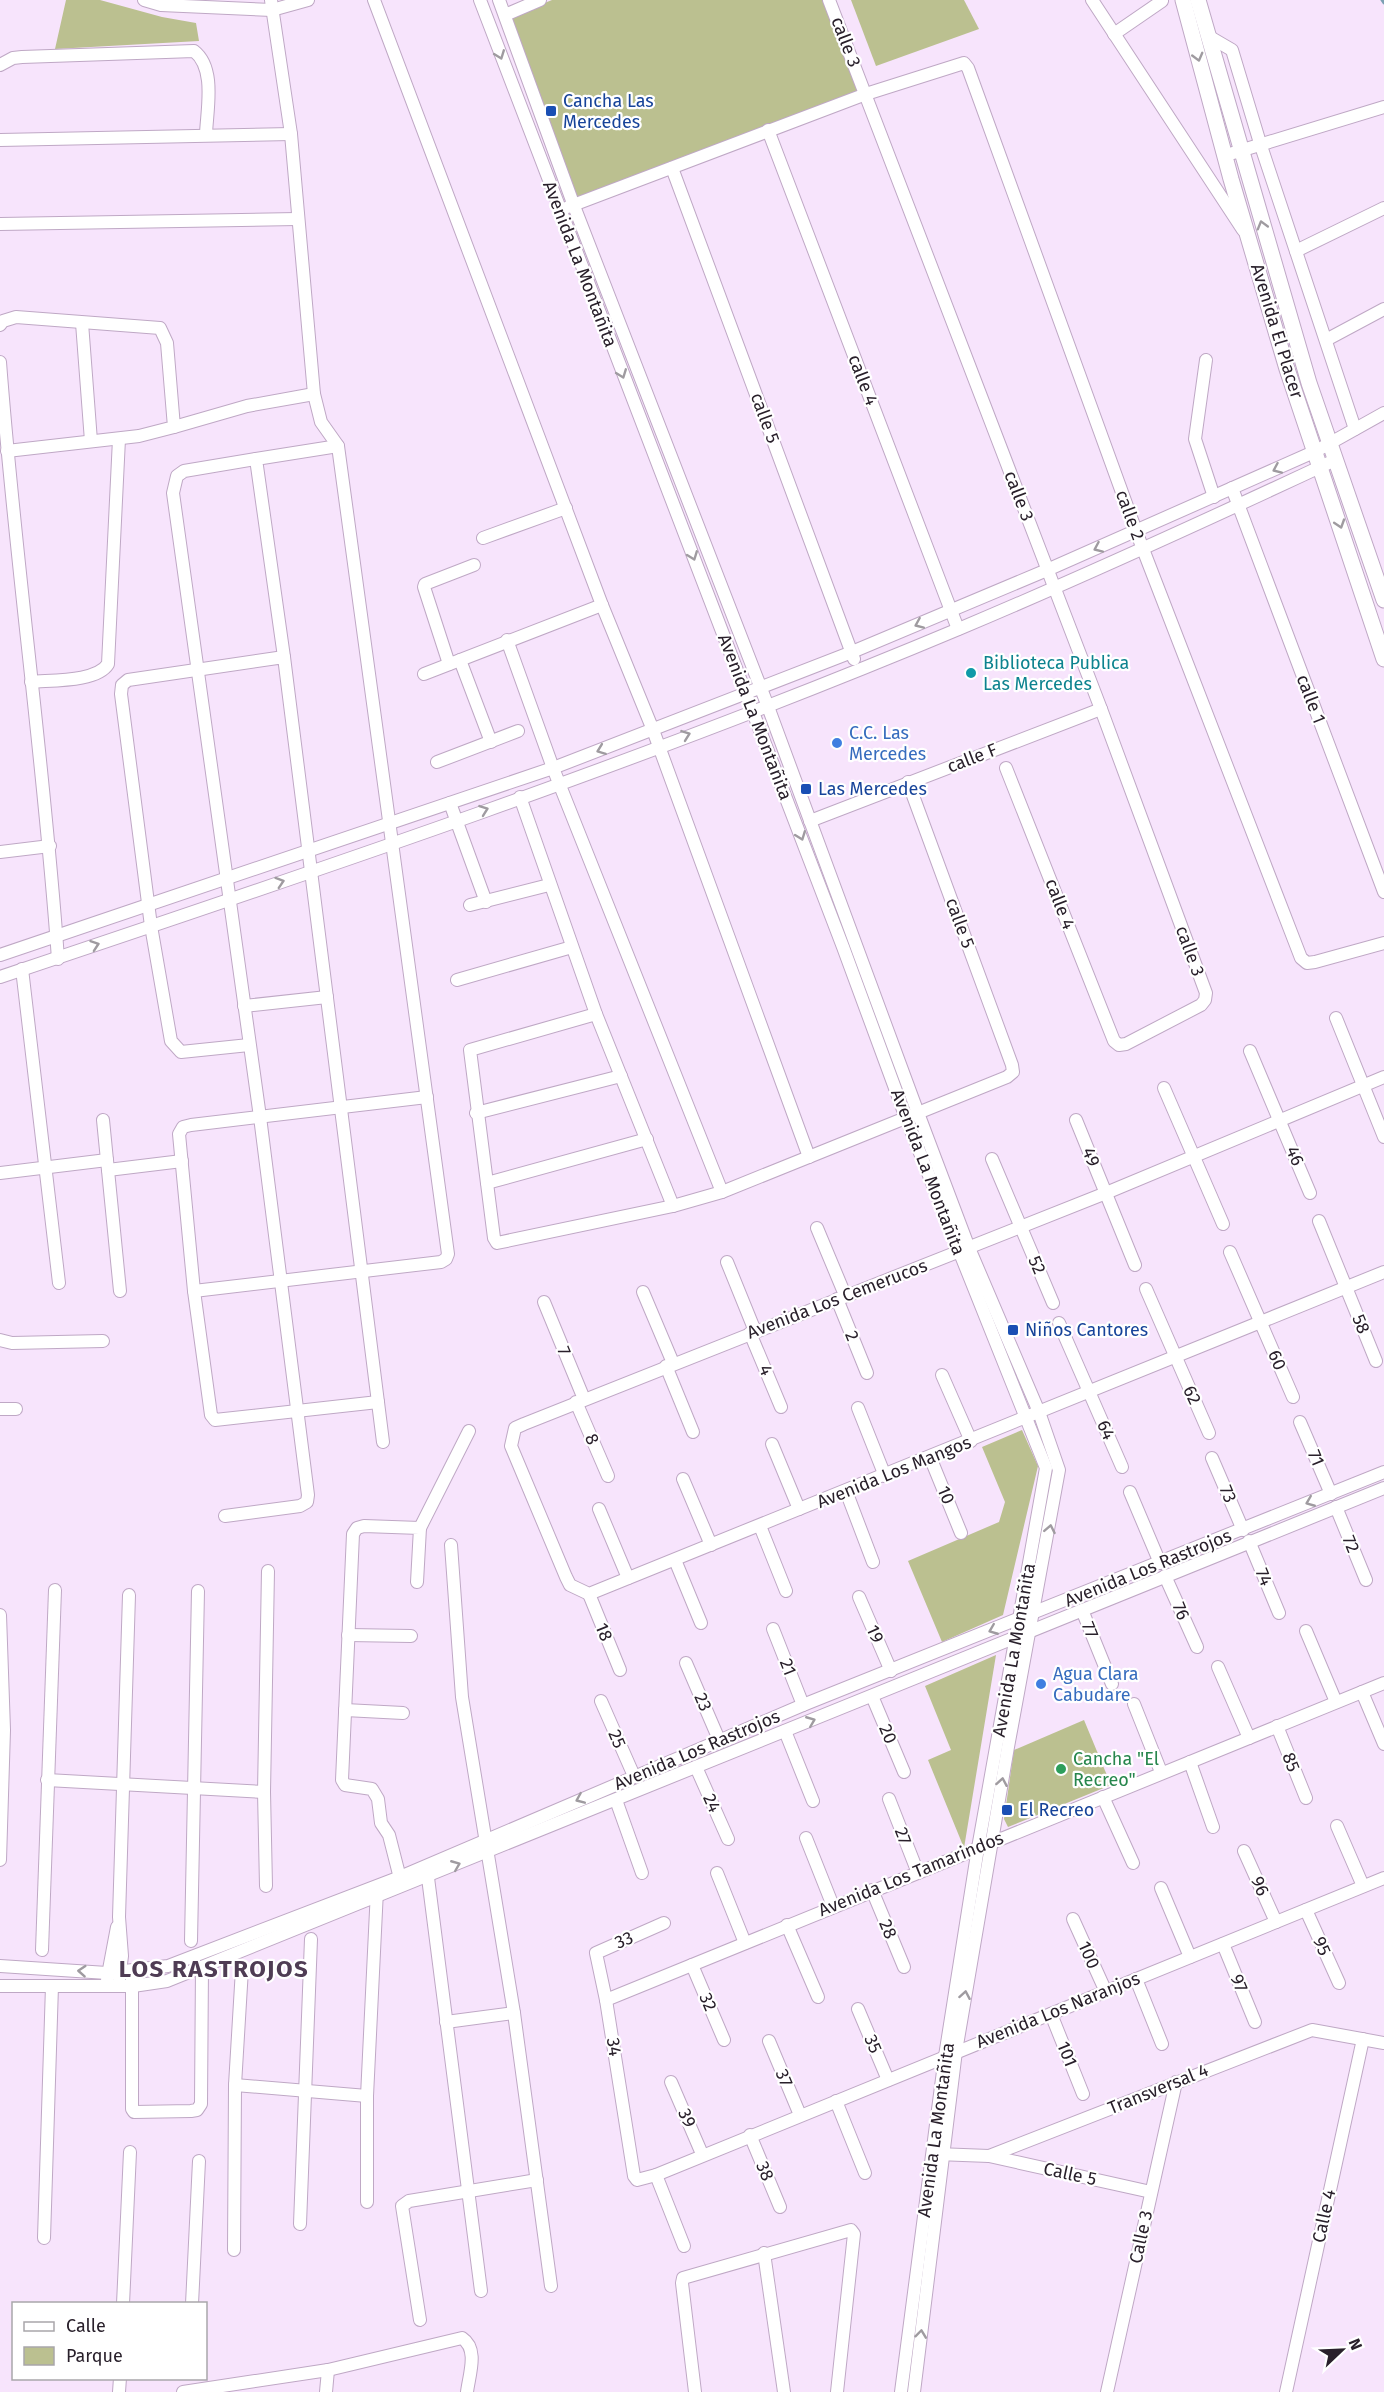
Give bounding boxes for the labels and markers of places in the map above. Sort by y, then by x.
place label: Cancha Las Mercedes [563,90,654,133]
marker: Cancha Las Mercedes [544,104,558,118]
place label: Biblioteca Publica Las Mercedes [983,652,1129,695]
marker: Biblioteca Publica Las Mercedes [964,666,978,680]
place label: C.C. Las Mercedes [849,722,926,765]
marker: C.C. Las Mercedes [830,736,844,750]
place label: Las Mercedes [818,778,927,800]
marker: Las Mercedes [799,782,813,796]
place label: Niños Cantores [1025,1319,1148,1341]
marker: Niños Cantores [1006,1323,1020,1337]
place label: Agua Clara Cabudare [1053,1663,1139,1706]
marker: Agua Clara Cabudare [1034,1677,1048,1691]
place label: Cancha "El Recreo" [1073,1748,1159,1791]
marker: Cancha "El Recreo" [1054,1762,1068,1776]
place label: El Recreo [1019,1799,1094,1821]
marker: El Recreo [1000,1803,1014,1817]

